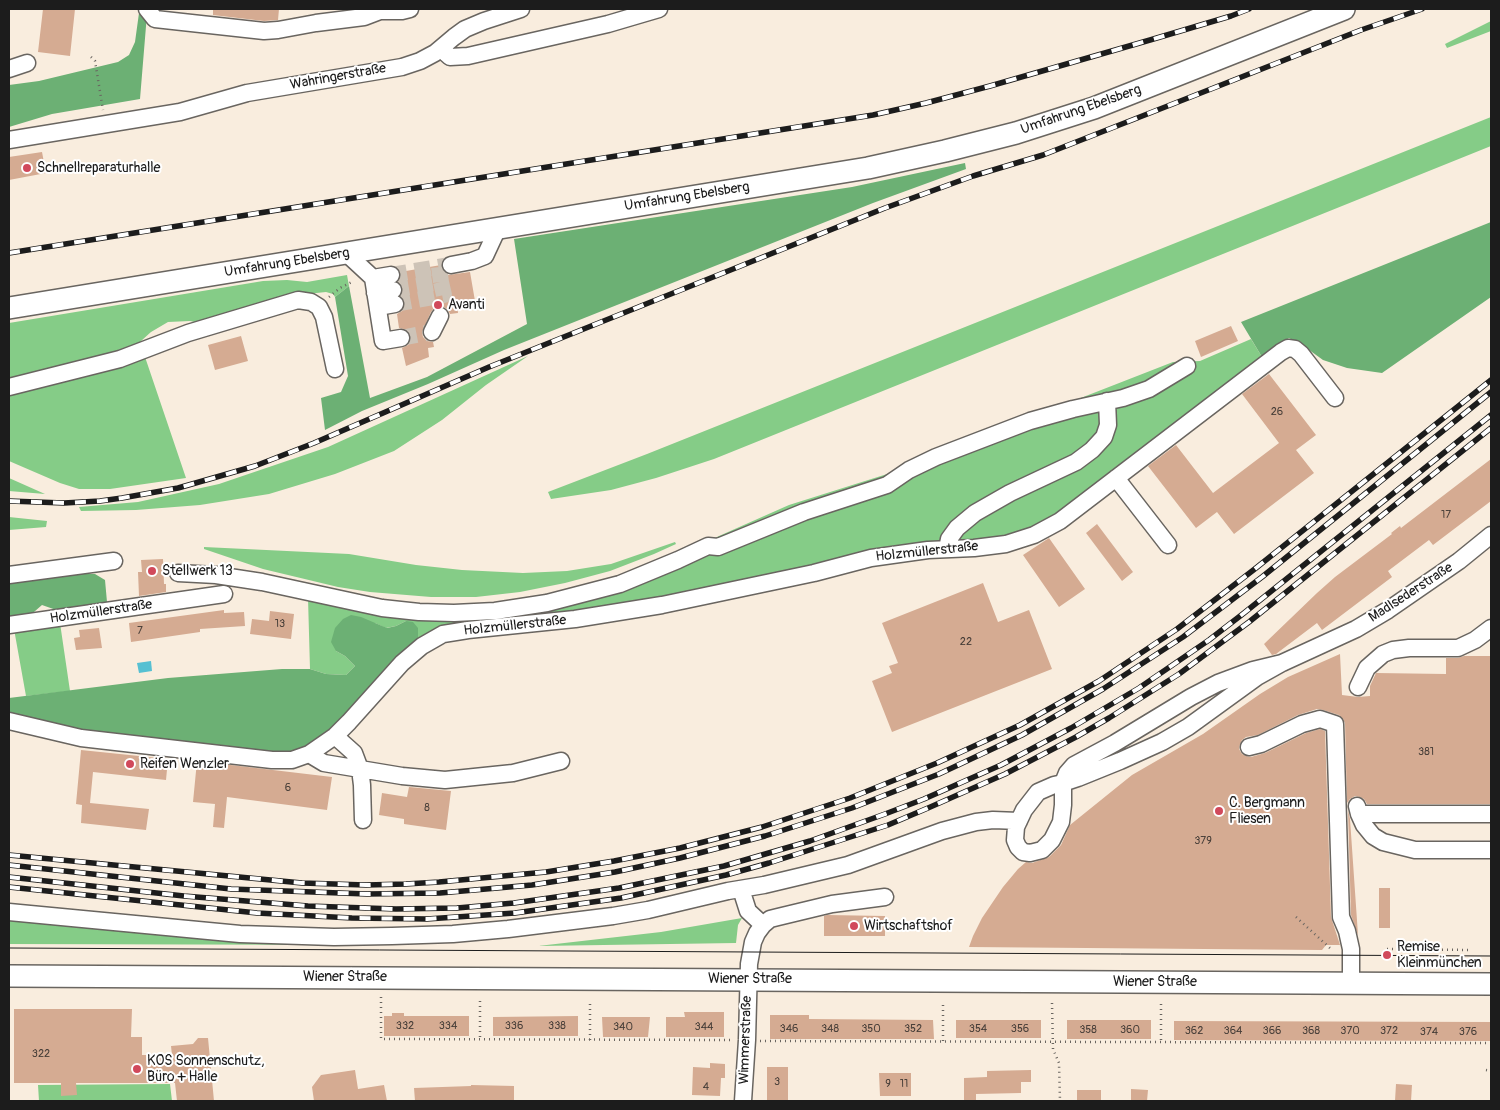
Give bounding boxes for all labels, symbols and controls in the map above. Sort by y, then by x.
street label: Wahringerstraße [289,60,387,94]
street label: Umfahrung Ebelsberg [1019,81,1143,139]
place label: Schnellreparaturhalle [37,160,160,176]
marker: Schnellreparaturhalle [21,162,33,174]
street label: Umfahrung Ebelsberg [623,179,751,215]
street label: Umfahrung Ebelsberg [223,245,351,281]
place label: Avanti [448,297,485,313]
marker: Avanti [432,299,444,311]
house number: 26 [1271,405,1283,419]
house number: 17 [1441,508,1451,522]
street label: Holzmüllerstraße [875,538,979,566]
street label: Madlsederstraße [1366,560,1456,626]
place label: Stellwerk 13 [162,563,233,579]
marker: Stellwerk 13 [146,565,158,577]
street label: Holzmüllerstraße [49,597,153,627]
street label: Holzmüllerstraße [463,612,567,640]
house number: 13 [275,617,285,631]
house number: 7 [137,624,143,638]
house number: 22 [960,635,972,649]
house number: 381 [1418,745,1434,759]
place label: Reifen Wenzler [140,756,229,772]
marker: Reifen Wenzler [124,758,136,770]
house number: 6 [285,781,291,795]
place label: C. Bergmann Fliesen [1229,795,1305,828]
house number: 8 [424,801,430,815]
marker: C. Bergmann Fliesen [1213,805,1225,817]
house number: 379 [1194,834,1212,848]
place label: Wirtschaftshof [864,918,953,934]
marker: Wirtschaftshof [848,920,860,932]
place label: Remise Kleinmünchen [1397,939,1482,972]
marker: Remise Kleinmünchen [1381,949,1393,961]
street label: Wiener Straße [303,969,387,985]
street label: Wiener Straße [708,971,792,987]
street label: Wiener Straße [1113,974,1197,990]
street label: Wimmerstraße [736,995,756,1085]
house number: 332 [396,1019,414,1033]
house number: 334 [439,1019,457,1033]
house number: 336 [505,1019,523,1033]
house number: 338 [548,1019,566,1033]
house number: 340 [613,1020,633,1034]
house number: 344 [695,1020,713,1034]
house number: 346 [780,1022,798,1036]
house number: 348 [821,1022,839,1036]
house number: 350 [861,1022,881,1036]
house number: 352 [904,1022,922,1036]
house number: 354 [969,1022,987,1036]
house number: 356 [1011,1022,1029,1036]
house number: 358 [1079,1023,1097,1037]
house number: 360 [1120,1023,1140,1037]
house number: 362 [1185,1024,1203,1038]
house number: 364 [1224,1024,1242,1038]
house number: 366 [1263,1024,1281,1038]
house number: 368 [1302,1024,1320,1038]
house number: 370 [1340,1024,1360,1038]
house number: 372 [1380,1024,1398,1038]
house number: 374 [1420,1025,1438,1039]
house number: 376 [1459,1025,1477,1039]
house number: 322 [32,1047,50,1061]
place label: KOS Sonnenschutz, Büro + Halle [147,1053,265,1086]
marker: KOS Sonnenschutz, Büro + Halle [131,1063,143,1075]
house number: 3 [774,1075,780,1089]
house number: 9 [885,1077,891,1091]
house number: 11 [900,1077,908,1091]
house number: 4 [703,1080,709,1094]

